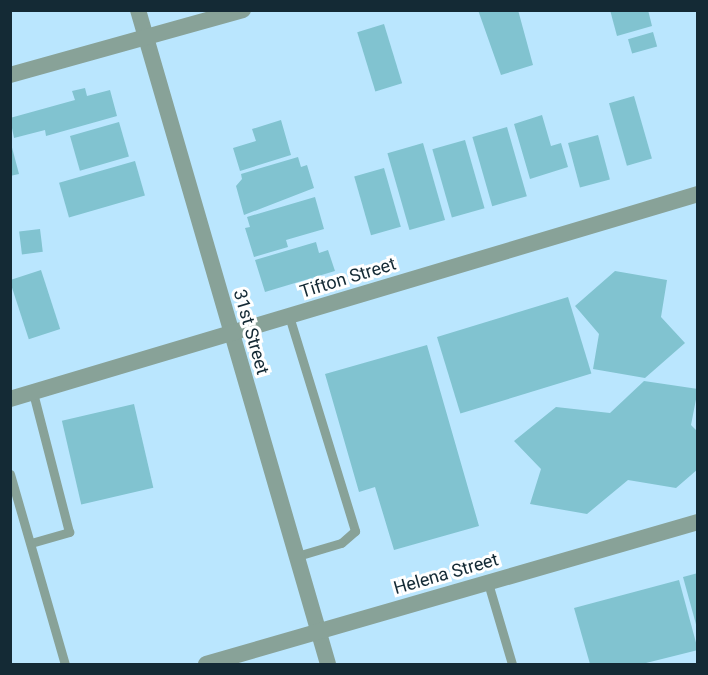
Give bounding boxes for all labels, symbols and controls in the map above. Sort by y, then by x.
street label: Tifton Street [297,253,399,303]
street label: 31st Street [229,287,273,377]
street label: Helena Street [391,549,501,599]

